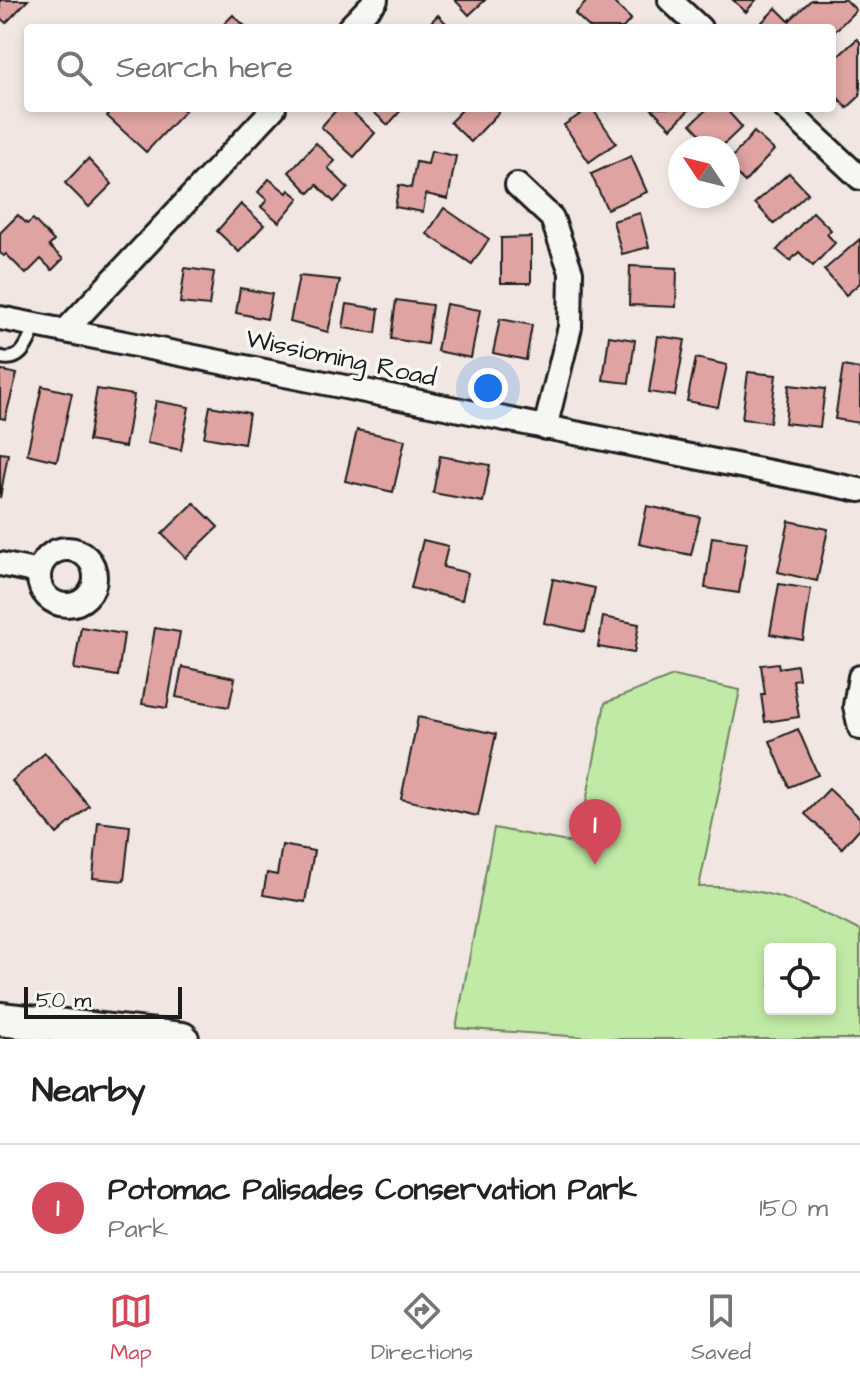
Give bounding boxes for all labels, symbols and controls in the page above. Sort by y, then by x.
search box [24,24,836,112]
icon: search [52,46,96,90]
text: Search here [116,47,293,89]
north arrow [668,136,740,208]
street label: Wissioming Road [242,320,440,398]
your location [468,368,508,408]
pin: 1 [569,799,621,865]
map controls [764,943,836,1015]
button: locate [764,943,836,1015]
scale bar [24,983,182,1019]
text: 50 m [36,985,91,1016]
text: Nearby [32,1067,146,1115]
text: Potomac Palisades Conservation Park [108,1169,637,1211]
text: 1 [56,1190,60,1226]
text: 150 m [759,1190,828,1226]
text: Park [108,1211,168,1247]
tab: Map [109,1289,153,1368]
tab: Directions [371,1289,473,1368]
tab: Saved [691,1289,751,1368]

